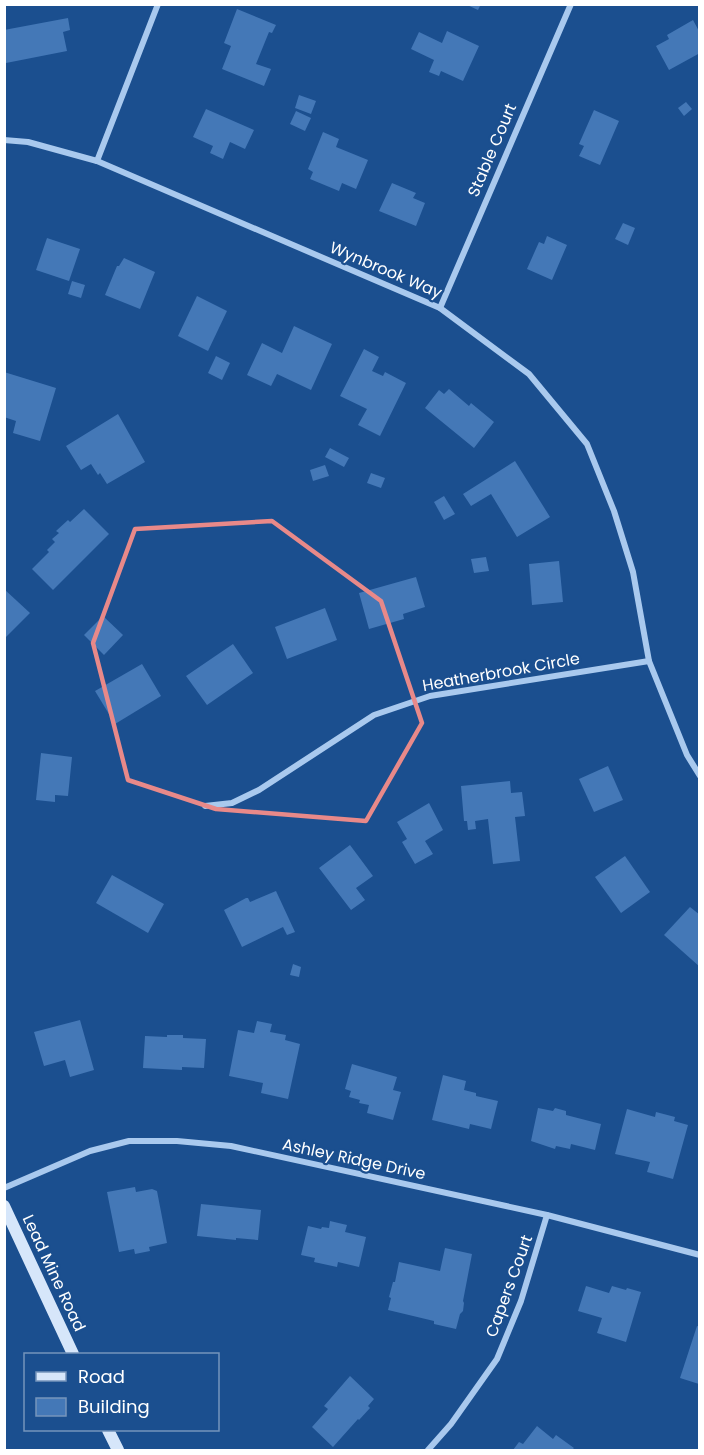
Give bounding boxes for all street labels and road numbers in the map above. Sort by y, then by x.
street label: Stable Court [462,100,522,200]
street label: Wynbrook Way [326,236,446,304]
street label: Heatherbrook Circle [421,647,582,697]
street label: Ashley Ridge Drive [280,1133,428,1185]
street label: Lead Mine Road [17,1211,91,1335]
street label: Capers Court [480,1232,538,1340]

